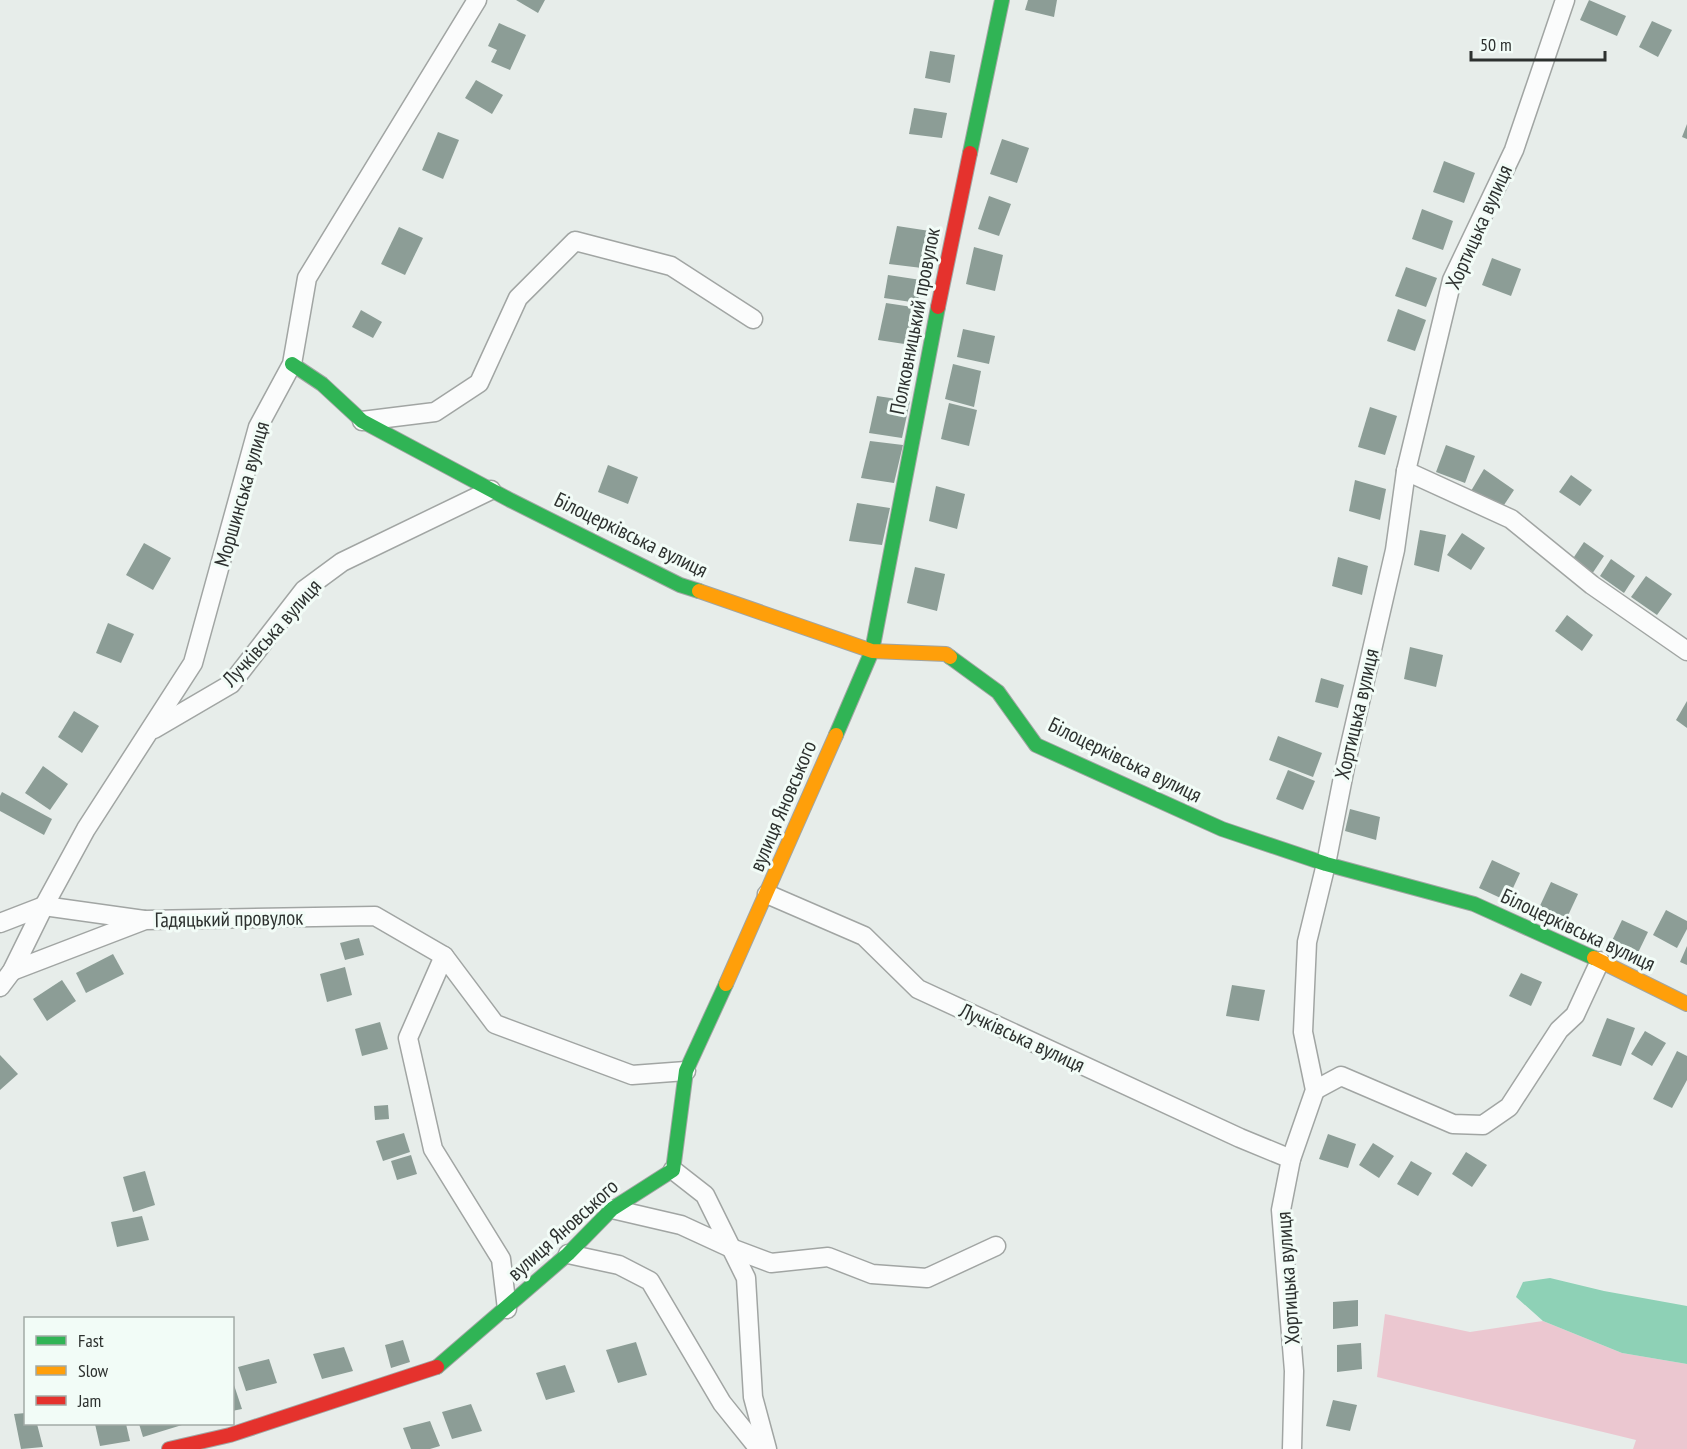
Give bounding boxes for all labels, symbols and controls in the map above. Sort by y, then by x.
scale bar [1471,24,1604,62]
text: 50 m [1480,33,1512,56]
street label: Хортицька вулиця [1439,160,1518,293]
street label: Полковницький провулок [883,225,946,417]
street label: Моршинська вулиця [208,418,275,570]
street label: Білоцерківська вулиця [550,486,712,583]
street label: Лучківська вулиця [216,573,327,693]
street label: Хортицька вулиця [1328,646,1385,782]
street label: Білоцерківська вулиця [1044,711,1206,808]
street label: вулиця Яновського [743,736,822,875]
street label: Білоцерківська вулиця [1497,882,1660,977]
street label: Гадяцький провулок [154,904,304,933]
street label: Лучківська вулиця [954,996,1089,1078]
street label: вулиця Яновського [502,1173,624,1286]
street label: Хортицька вулиця [1269,1211,1306,1345]
legend [24,1317,234,1425]
text: Fast [78,1329,104,1352]
text: Slow [78,1359,109,1382]
text: Jam [77,1389,101,1412]

